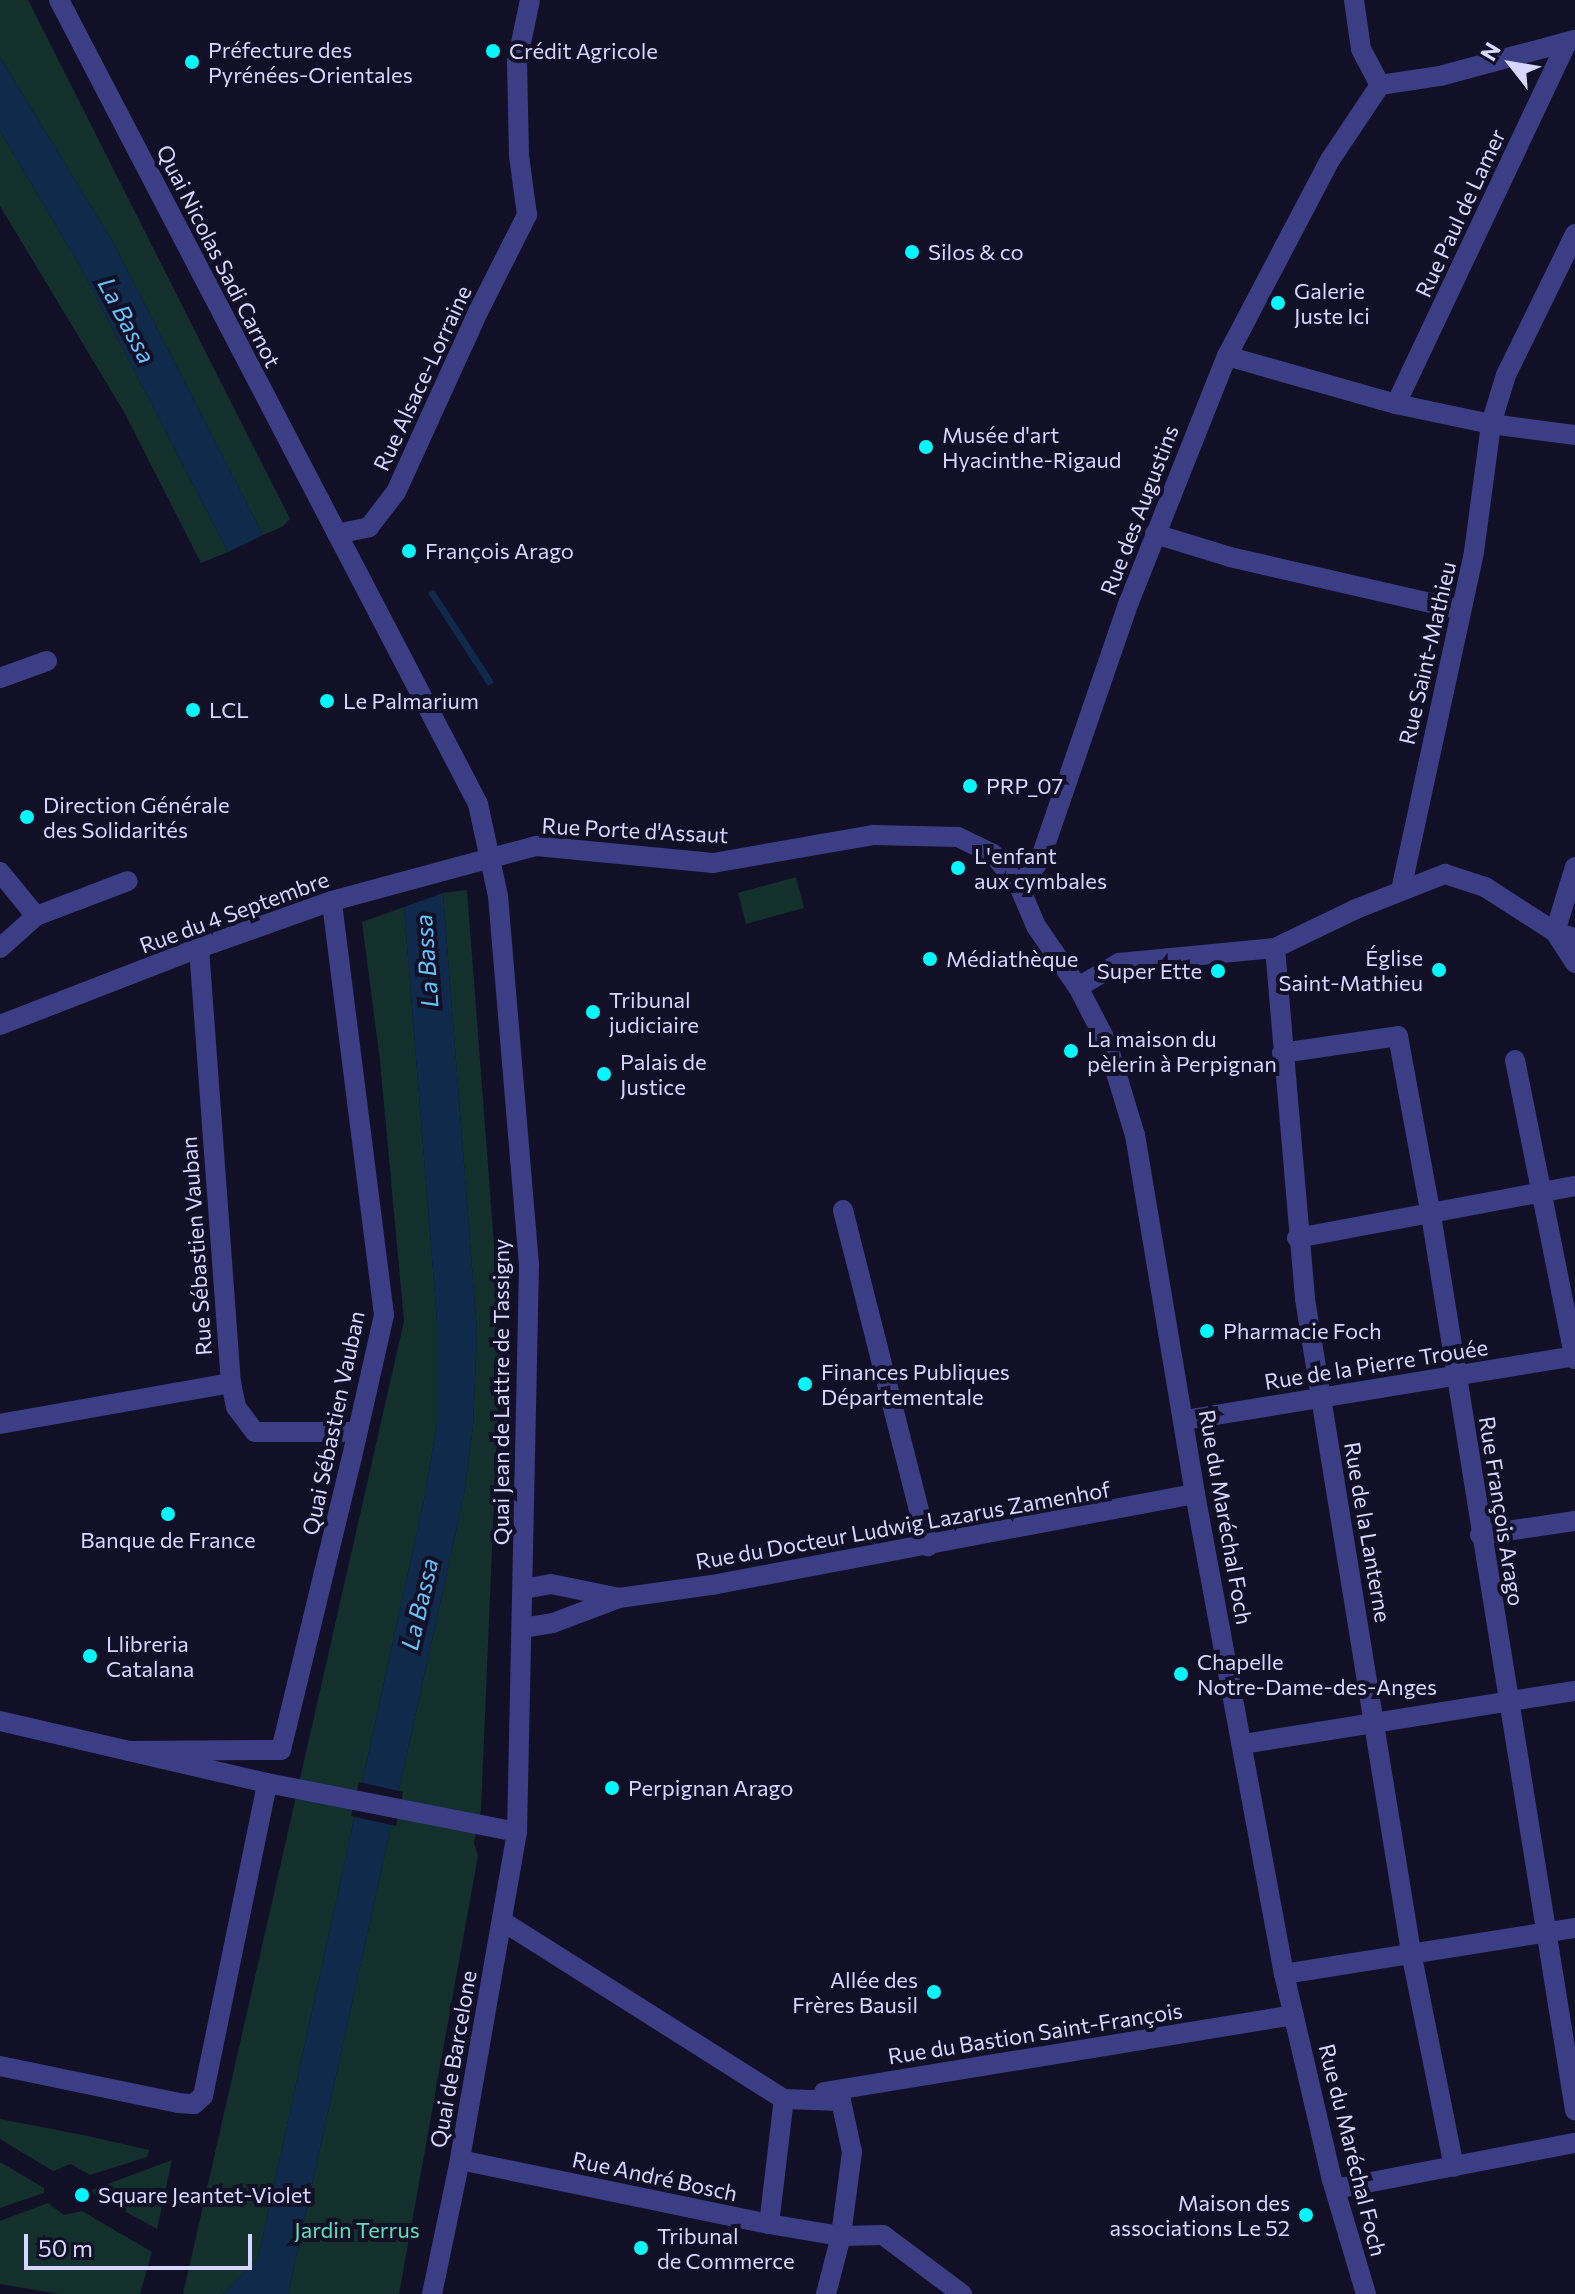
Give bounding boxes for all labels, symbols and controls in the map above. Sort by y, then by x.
north arrow [1471,24,1551,104]
place label: Préfecture des Pyrénées-Orientales [208,36,413,88]
text: N [1474,37,1506,65]
place label: Crédit Agricole [509,38,658,64]
marker: Crédit Agricole [484,42,502,60]
marker: Préfecture des Pyrénées-Orientales [183,53,201,71]
street label: Rue Paul de Lamer [1410,125,1510,301]
street label: Quai Nicolas Sadi Carnot [151,140,287,372]
place label: Silos & co [928,239,1024,265]
marker: Silos & co [903,243,921,261]
water label: La Bassa [92,272,162,368]
place label: Galerie Juste Ici [1294,277,1370,328]
street label: Rue Alsace-Lorraine [368,281,476,475]
marker: Galerie Juste Ici [1269,294,1287,312]
place label: Musée d'art Hyacinthe-Rigaud [942,421,1121,472]
street label: Rue des Augustins [1094,421,1184,599]
marker: Musée d'art Hyacinthe-Rigaud [917,438,935,456]
place label: François Arago [425,538,574,564]
marker: François Arago [400,542,418,560]
street label: Rue Saint-Mathieu [1393,559,1461,747]
place label: Le Palmarium [343,688,479,714]
marker: Le Palmarium [318,692,336,710]
place label: LCL [209,697,249,723]
marker: LCL [184,701,202,719]
place label: PRP_07 [986,773,1063,799]
marker: PRP_07 [961,777,979,795]
place label: Direction Générale des Solidarités [43,791,230,842]
marker: Direction Générale des Solidarités [18,808,36,826]
street label: Rue Porte d'Assaut [541,812,729,848]
place label: L'enfant aux cymbales [974,842,1107,894]
marker: L'enfant aux cymbales [949,859,967,877]
street label: Rue du 4 Septembre [136,865,332,959]
water label: La Bassa [408,913,444,1009]
place label: Église Saint-Mathieu [1279,944,1423,996]
place label: Médiathèque [946,946,1078,972]
marker: Médiathèque [921,950,939,968]
place label: Super Ette [1097,958,1202,984]
marker: Église Saint-Mathieu [1430,961,1448,979]
marker: Super Ette [1209,962,1227,980]
place label: Tribunal judiciaire [609,986,699,1038]
marker: Tribunal judiciaire [584,1003,602,1021]
place label: La maison du pèlerin à Perpignan [1087,1025,1277,1076]
marker: La maison du pèlerin à Perpignan [1062,1042,1080,1060]
place label: Palais de Justice [620,1048,707,1100]
marker: Palais de Justice [595,1065,613,1083]
street label: Rue Sébastien Vauban [175,1136,217,1356]
street label: Quai Jean de Lattre de Tassigny [488,1239,514,1545]
street label: Quai Sébastien Vauban [296,1308,370,1538]
place label: Pharmacie Foch [1223,1318,1382,1344]
marker: Pharmacie Foch [1198,1322,1216,1340]
street label: Rue de la Pierre Trouée [1262,1333,1490,1395]
place label: Finances Publiques Départementale [821,1358,1010,1410]
marker: Finances Publiques Départementale [796,1375,814,1393]
street label: Rue du Maréchal Foch [1194,1407,1258,1627]
street label: Rue François Arago [1474,1414,1530,1608]
street label: Rue de la Lanterne [1339,1440,1397,1624]
street label: Rue du Docteur Ludwig Lazarus Zamenhof [694,1475,1112,1575]
marker: Banque de France [159,1505,177,1523]
place label: Banque de France [80,1527,256,1553]
water label: La Bassa [394,1555,444,1653]
place label: Llibreria Catalana [106,1630,194,1682]
marker: Llibreria Catalana [81,1647,99,1665]
place label: Chapelle Notre-Dame-des-Anges [1197,1648,1437,1700]
marker: Chapelle Notre-Dame-des-Anges [1172,1665,1190,1683]
place label: Perpignan Arago [628,1775,793,1801]
marker: Perpignan Arago [603,1779,621,1797]
place label: Allée des Frères Bausil [792,1966,918,2018]
street label: Quai de Barcelone [424,1968,482,2150]
marker: Allée des Frères Bausil [925,1983,943,2001]
street label: Rue du Bastion Saint-François [886,1997,1184,2069]
street label: Rue du Maréchal Foch [1314,2041,1392,2259]
street label: Rue André Bosch [570,2146,740,2206]
place label: Square Jeantet-Violet [98,2182,311,2208]
marker: Square Jeantet-Violet [73,2186,91,2204]
place label: Maison des associations Le 52 [1109,2189,1290,2240]
marker: Maison des associations Le 52 [1297,2206,1315,2224]
park label: Jardin Terrus [294,2217,420,2243]
scale bar [28,2218,256,2268]
place label: Tribunal de Commerce [657,2222,795,2274]
text: 50 m [38,2233,93,2262]
marker: Tribunal de Commerce [632,2239,650,2257]

